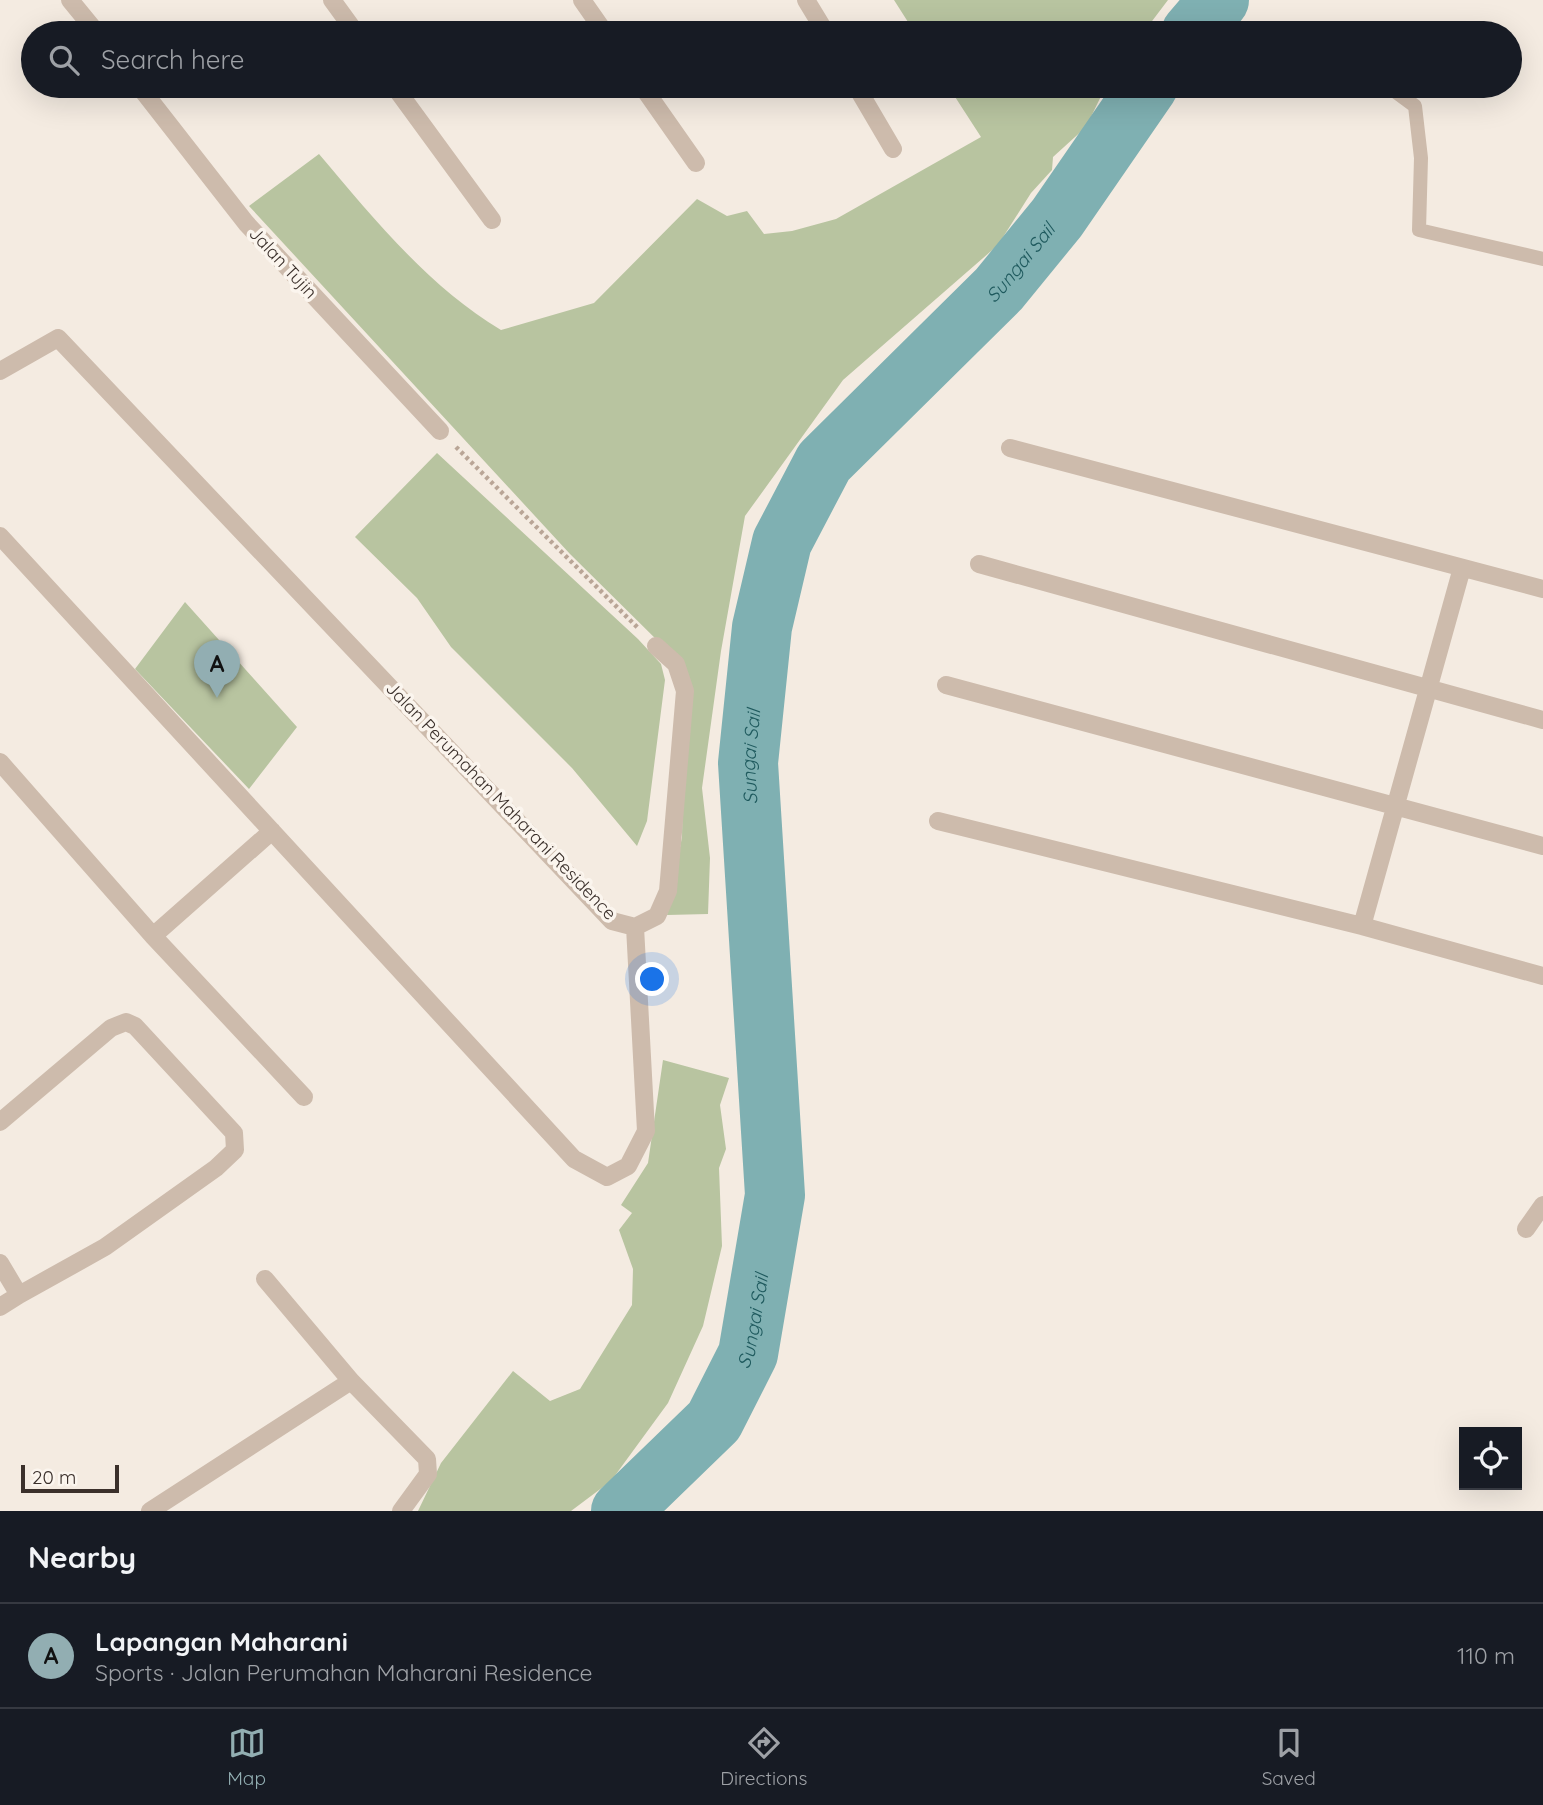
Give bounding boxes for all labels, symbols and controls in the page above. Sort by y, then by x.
search box [21,21,1522,98]
icon: search [45,41,83,79]
text: Search here [101,43,245,76]
water label: Sungai Sail [981,216,1062,307]
street label: Jalan Tujin [244,222,322,303]
pin: A [194,640,240,698]
street label: Jalan Perumahan Maharani Residence [381,677,622,925]
water label: Sungai Sail [736,705,766,805]
your location [635,962,669,996]
water label: Sungai Sail [731,1269,774,1372]
map controls [1459,1427,1522,1490]
button: locate [1459,1427,1522,1490]
scale bar [21,1462,119,1494]
text: 20 m [32,1465,76,1489]
text: Nearby [28,1538,136,1576]
text: Lapangan Maharani [95,1625,348,1658]
text: A [44,1641,58,1670]
text: 110 m [1457,1641,1515,1670]
text: Sports · Jalan Perumahan Maharani Residence [95,1658,593,1687]
tab: Map [227,1724,266,1790]
tab: Directions [720,1724,807,1790]
tab: Saved [1262,1724,1316,1790]

